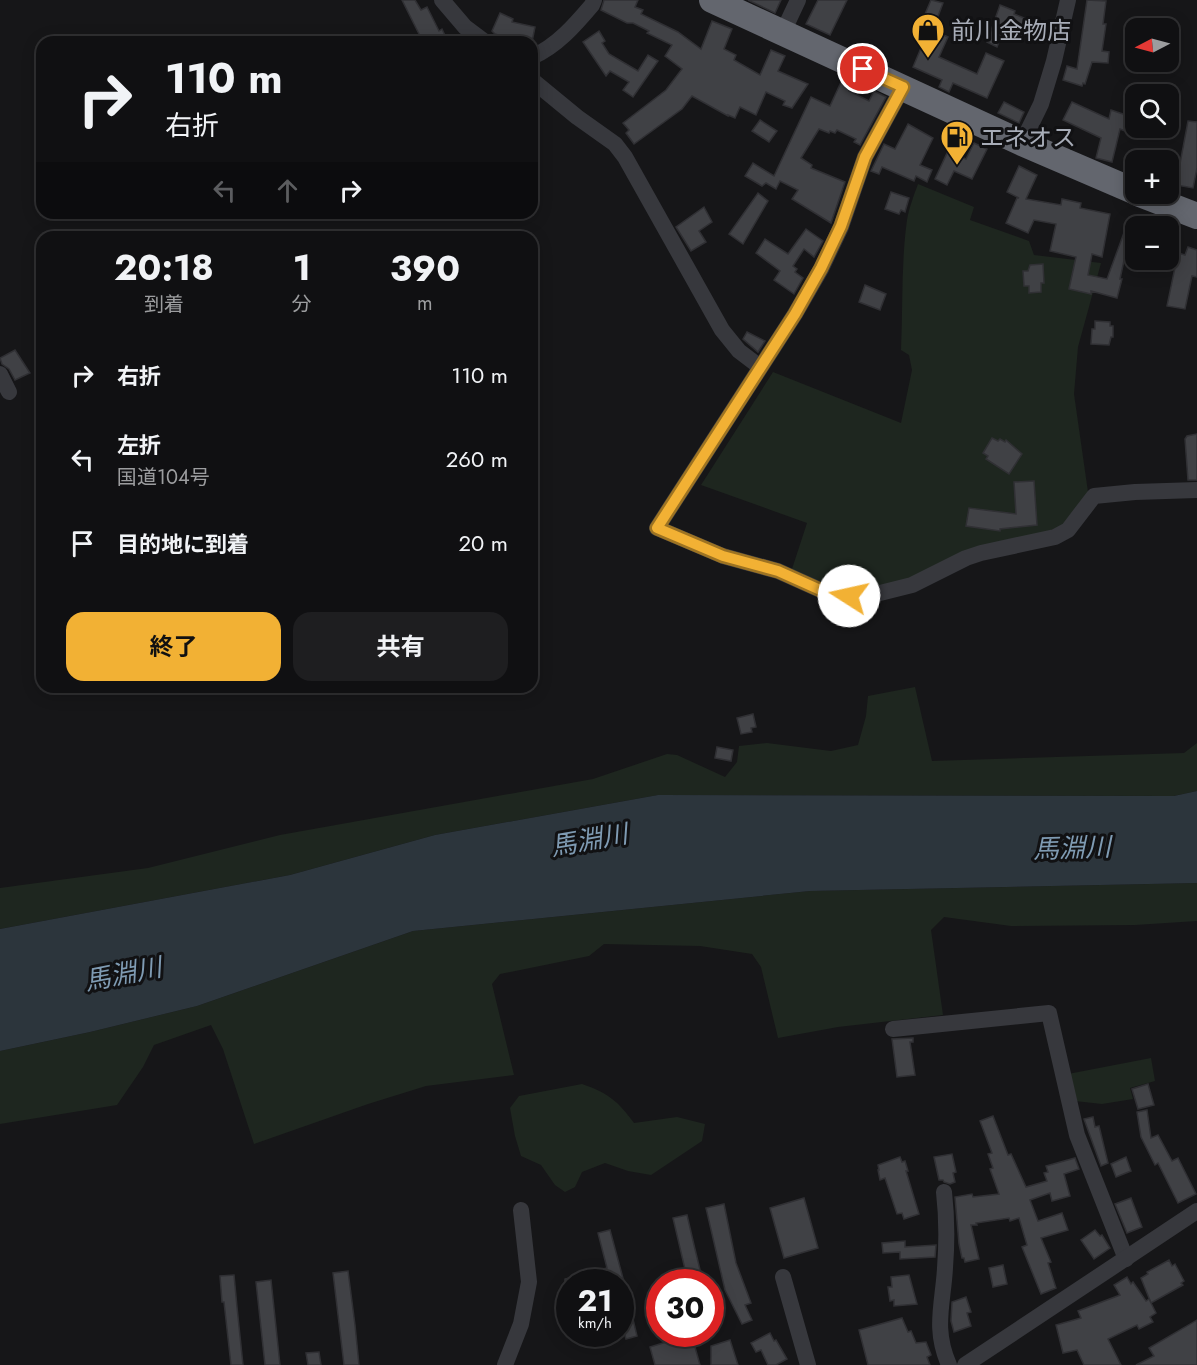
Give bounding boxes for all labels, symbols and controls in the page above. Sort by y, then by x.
shop icon: 前川金物店 [910,12,946,59]
place label: 前川金物店 [951,13,1071,48]
north arrow [1125,18,1179,72]
map controls [1125,18,1179,270]
pin [837,43,888,94]
text: 110 m [165,48,283,109]
icon: arrive [846,52,879,85]
icon: right [66,60,144,138]
button: search [1125,84,1179,138]
text: 右折 [165,106,219,145]
fuel station icon: エネオス [939,119,975,166]
place label: エネオス [980,120,1076,155]
button: + [1125,150,1179,204]
icon: left [208,174,241,207]
icon: ahead [271,174,304,207]
icon: right [334,174,367,207]
button: − [1125,216,1179,270]
text: 20:18 [114,241,214,293]
text: 1 [293,241,311,293]
text: 390 [390,242,460,294]
text: m [417,289,433,318]
text: 到着 [144,290,184,319]
text: 分 [292,290,312,319]
icon: right [66,359,99,392]
text: 110 m [451,359,508,391]
text: 右折 [117,360,161,392]
text: 左折 [117,429,161,461]
icon: left [66,443,99,476]
text: 260 m [446,443,508,475]
text: 国道104号 [117,463,210,492]
icon: arrive [66,527,99,560]
text: 20 m [459,527,508,559]
text: 目的地に到着 [117,528,249,560]
position arrow [817,564,881,628]
button: 終了 [66,612,281,681]
button: 共有 [293,612,508,681]
water label: 馬淵川 [547,814,634,865]
water label: 馬淵川 [1032,828,1115,868]
water label: 馬淵川 [81,947,168,1000]
speed limit sign: 30 [646,1269,724,1347]
text: 21 [578,1279,612,1322]
text: km/h [578,1312,612,1334]

